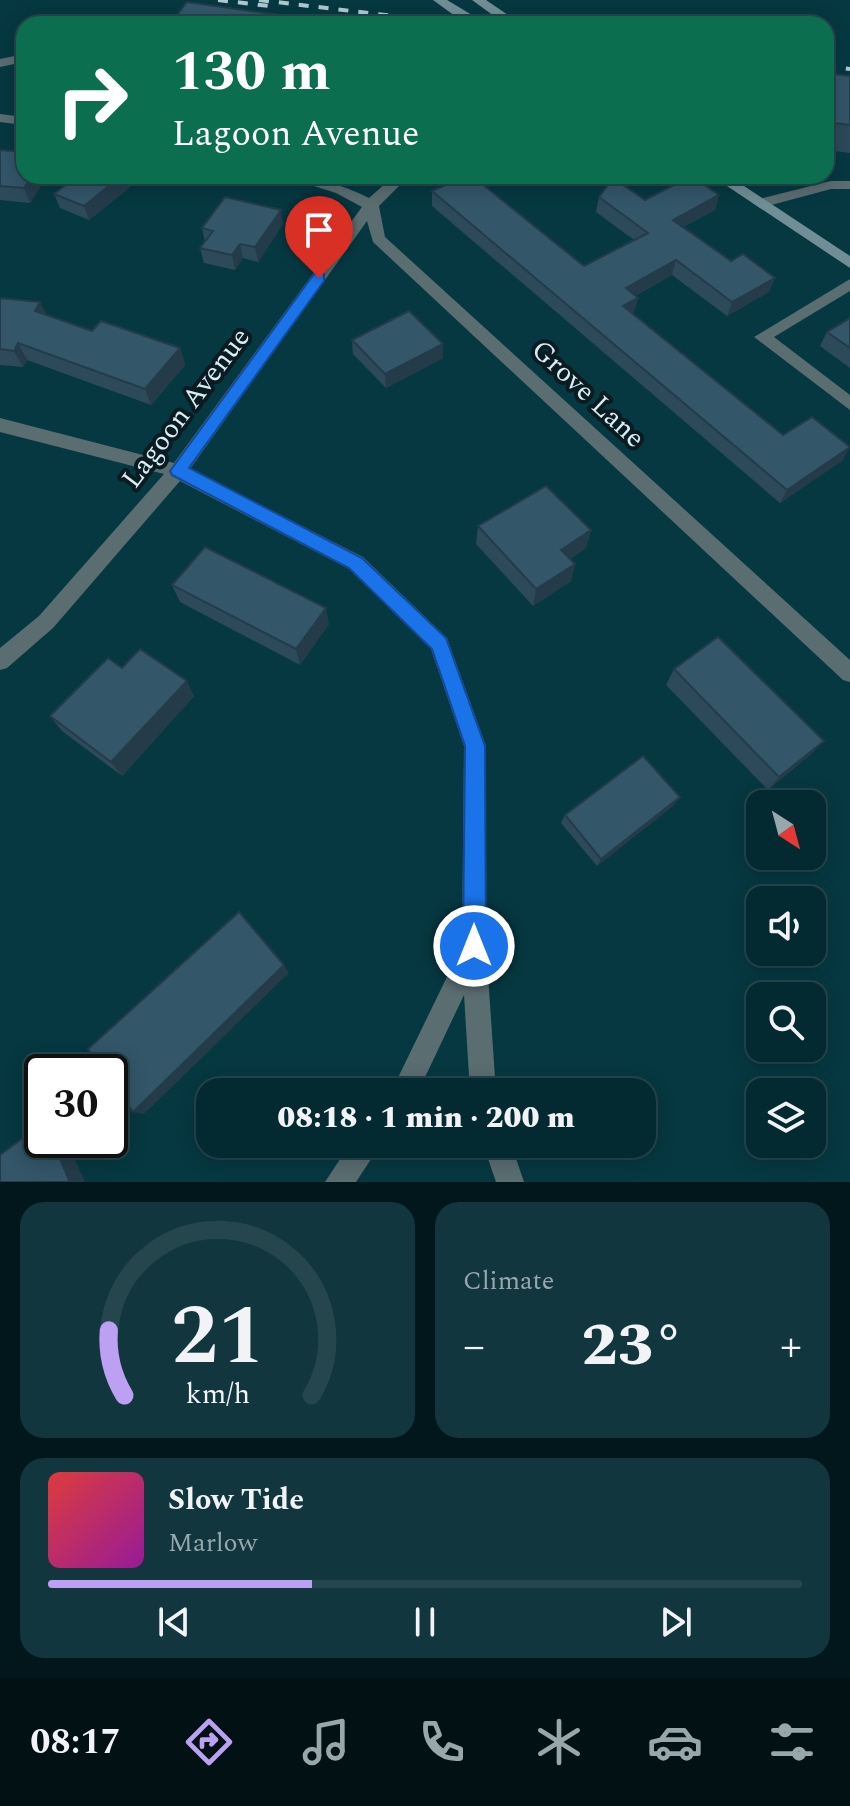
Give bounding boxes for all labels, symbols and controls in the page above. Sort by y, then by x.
text: 130 m [172,30,331,115]
icon: right [40,48,144,152]
text: Lagoon Avenue [172,107,419,162]
pin [285,196,353,278]
icon: arrive [297,208,341,252]
street label: Lagoon Avenue [111,318,261,498]
street label: Grove Lane [521,330,655,458]
north arrow [746,790,826,870]
map controls [746,790,826,1158]
button: sound [746,886,826,966]
position arrow [432,904,516,988]
button: search [746,982,826,1062]
speed limit sign: 30 [24,1054,128,1158]
button: layers [746,1078,826,1158]
text: 08:18 · 1 min · 200 m [277,1095,575,1141]
text: Climate [463,1261,554,1301]
text: 21 [171,1274,264,1401]
text: 23° [582,1300,684,1392]
text: − [463,1313,485,1380]
text: + [780,1313,802,1380]
text: km/h [185,1373,250,1416]
text: Slow Tide [168,1477,304,1523]
text: Marlow [168,1523,257,1563]
icon: previous [152,1600,196,1644]
icon: pause [403,1600,447,1644]
icon: next [654,1600,698,1644]
icon: directions [181,1714,237,1770]
icon: music [298,1714,354,1770]
icon: phone [414,1714,470,1770]
icon: climate [531,1714,587,1770]
icon: car [647,1714,703,1770]
icon: filters [764,1714,820,1770]
text: 08:17 [30,1715,121,1770]

